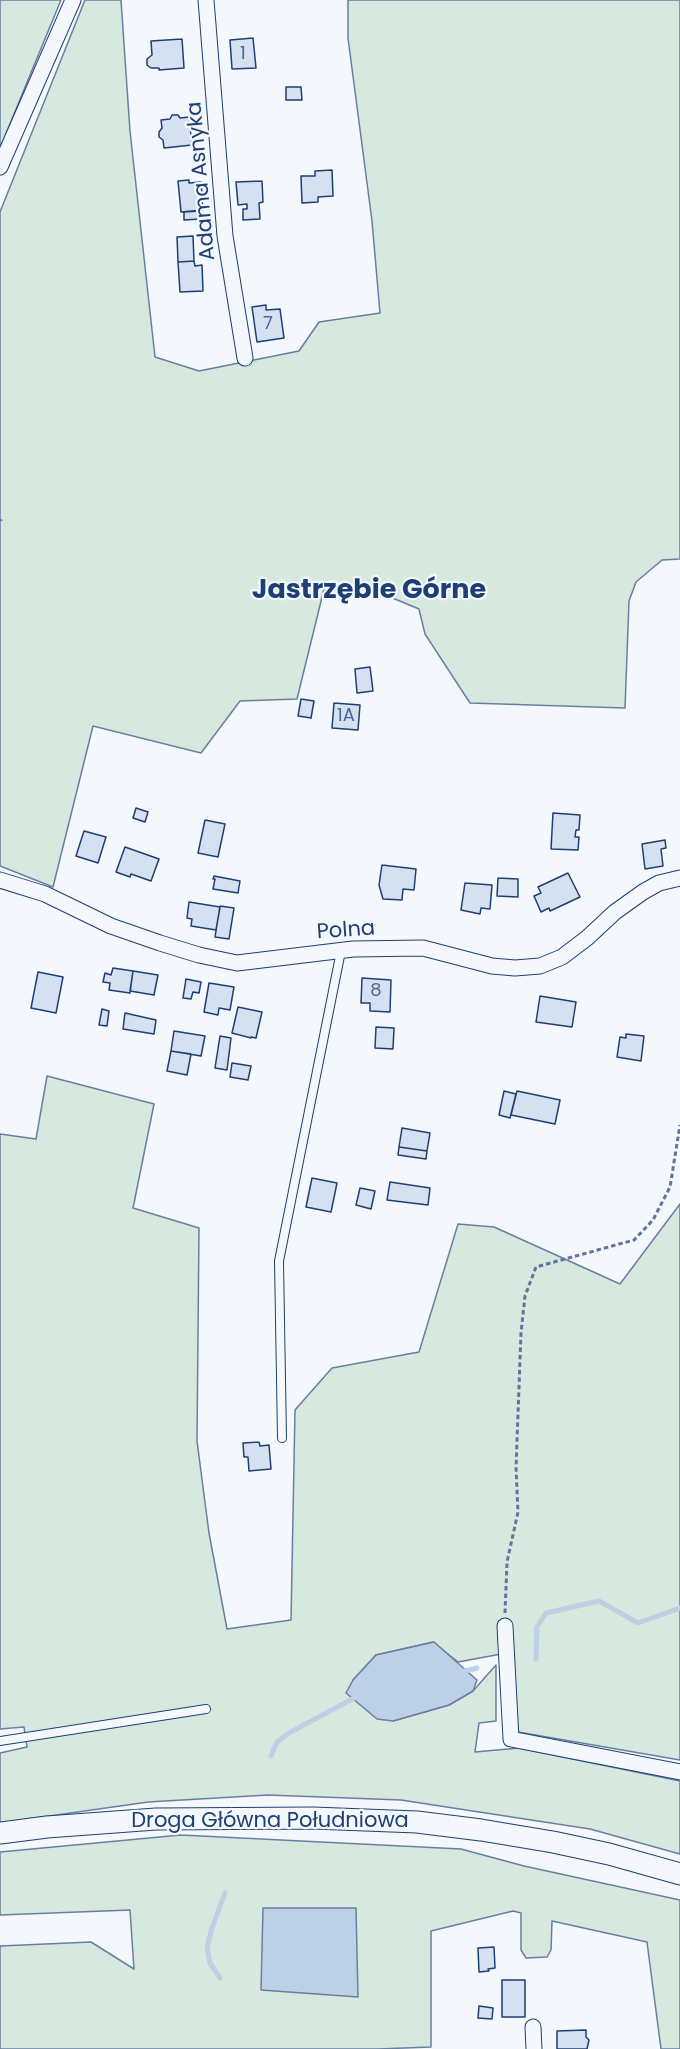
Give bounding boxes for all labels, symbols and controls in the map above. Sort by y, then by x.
house number: 1 [240,43,246,65]
street label: Adama Asnyka [183,101,221,261]
house number: 7 [263,313,273,335]
district label: Jastrzębie Górne [252,575,486,607]
house number: 1A [337,705,355,727]
street label: Polna [316,916,376,946]
house number: 8 [370,980,382,1002]
street label: Droga Główna Południowa [131,1809,409,1835]

